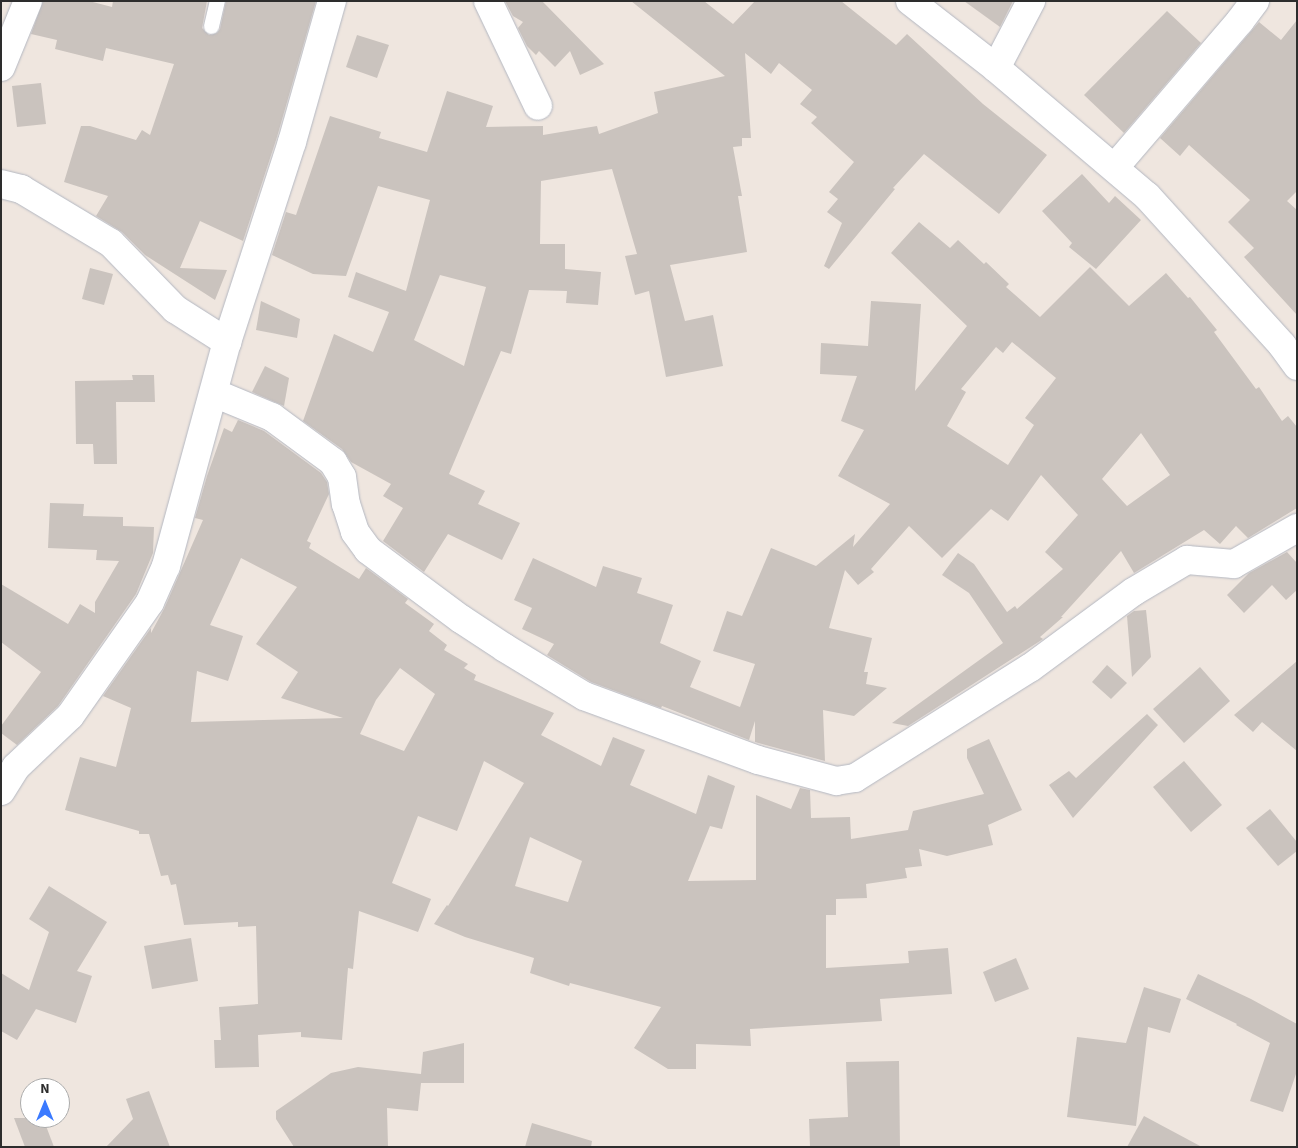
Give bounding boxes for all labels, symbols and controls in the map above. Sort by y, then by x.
north arrow [20,1078,70,1128]
text: N [40,1079,50,1099]

